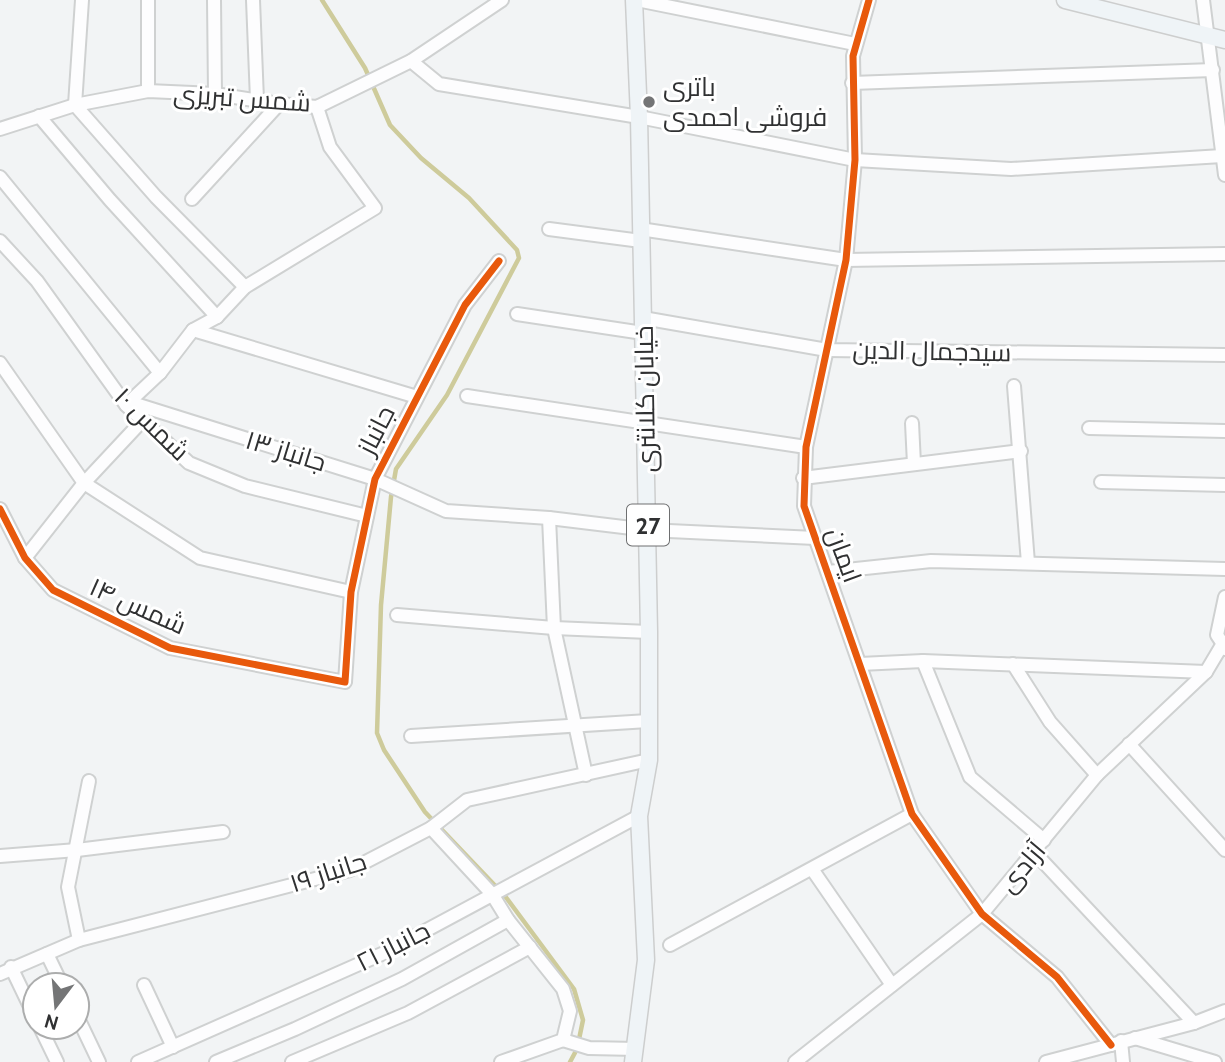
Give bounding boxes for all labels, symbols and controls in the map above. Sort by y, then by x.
place label: باتری فروشی احمدی [663,71,827,133]
street label: شمس تبریزی [172,77,312,119]
marker: باتری فروشی احمدی [641,94,657,110]
street label: خیابان کلانتری [628,325,662,473]
street label: سیدجمال الدین [852,334,1012,368]
street label: شمس ۱۰ [108,381,196,467]
street label: جانباز [349,400,402,462]
street label: جانباز ۱۳ [242,424,330,478]
road number: 27 [627,504,669,546]
street label: ایمان [819,523,869,587]
street label: شمس ۱۴ [85,571,191,641]
street label: آزادی [992,835,1052,899]
street label: جانباز ۱۹ [286,845,370,899]
street label: جانباز ۲۱ [351,914,435,978]
north arrow [21,971,91,1041]
text: N [42,1009,61,1035]

